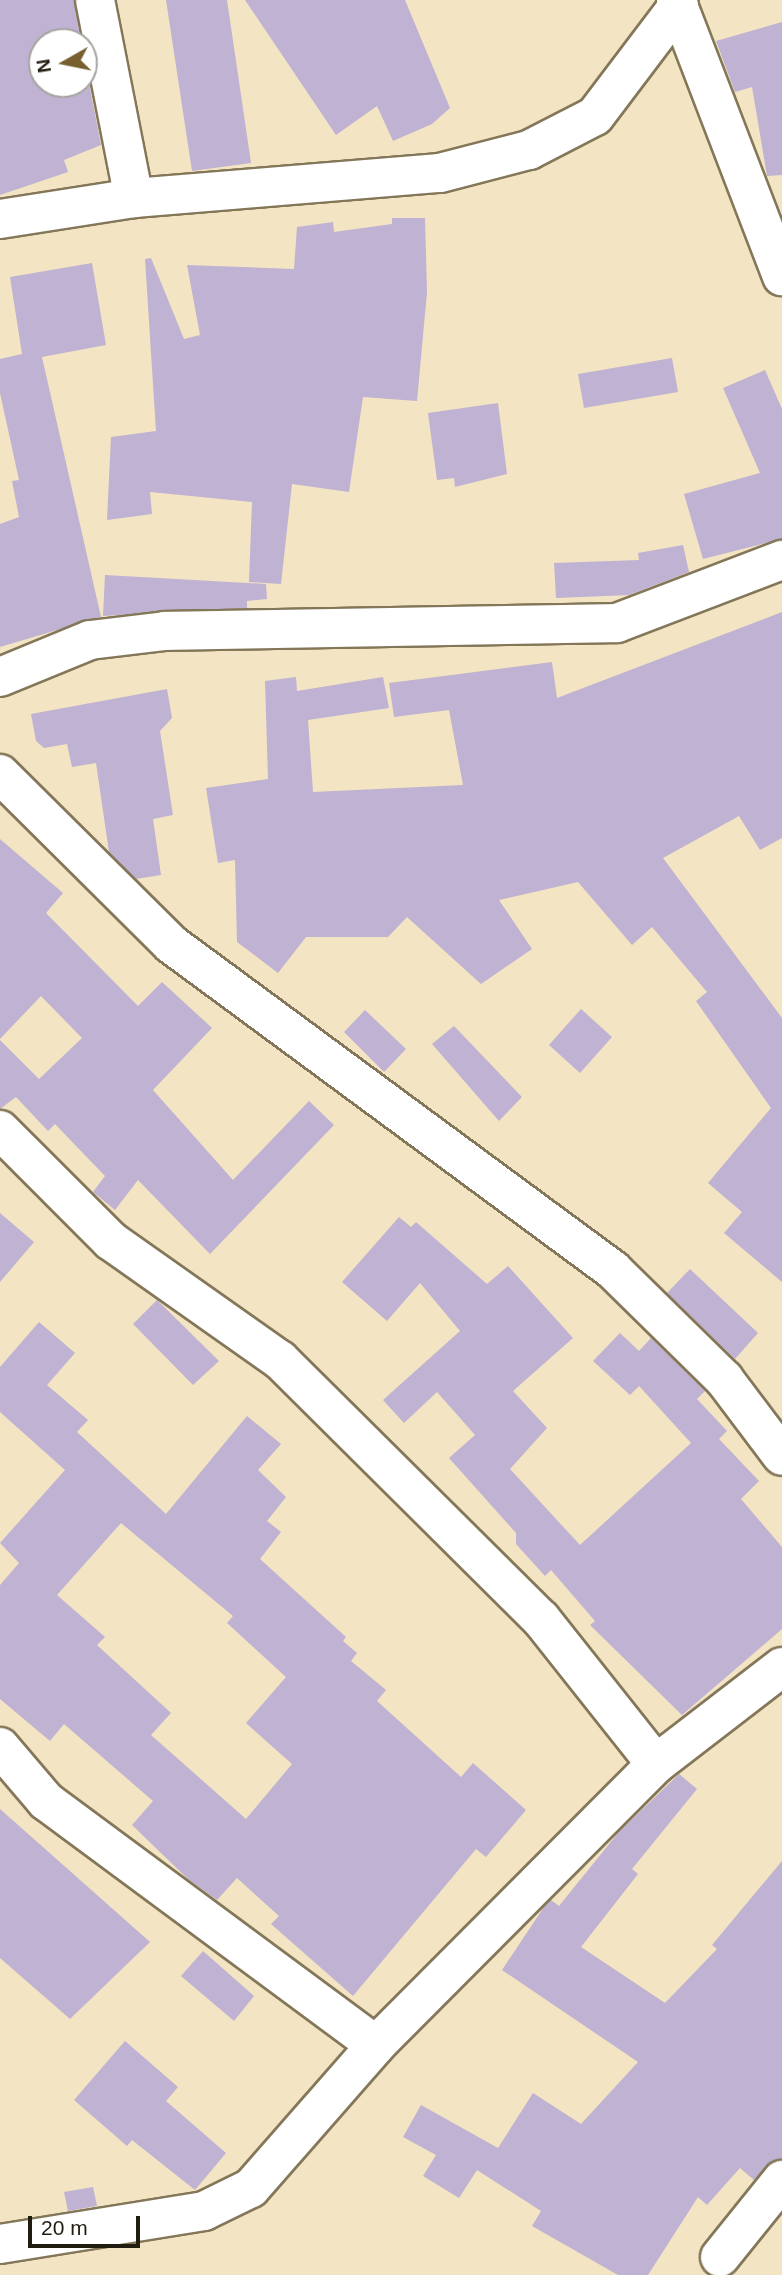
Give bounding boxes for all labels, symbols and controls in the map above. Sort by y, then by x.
north arrow [28,28,98,98]
text: N [32,58,55,74]
scale bar [32,2202,144,2246]
text: 20 m [41,2216,88,2239]

